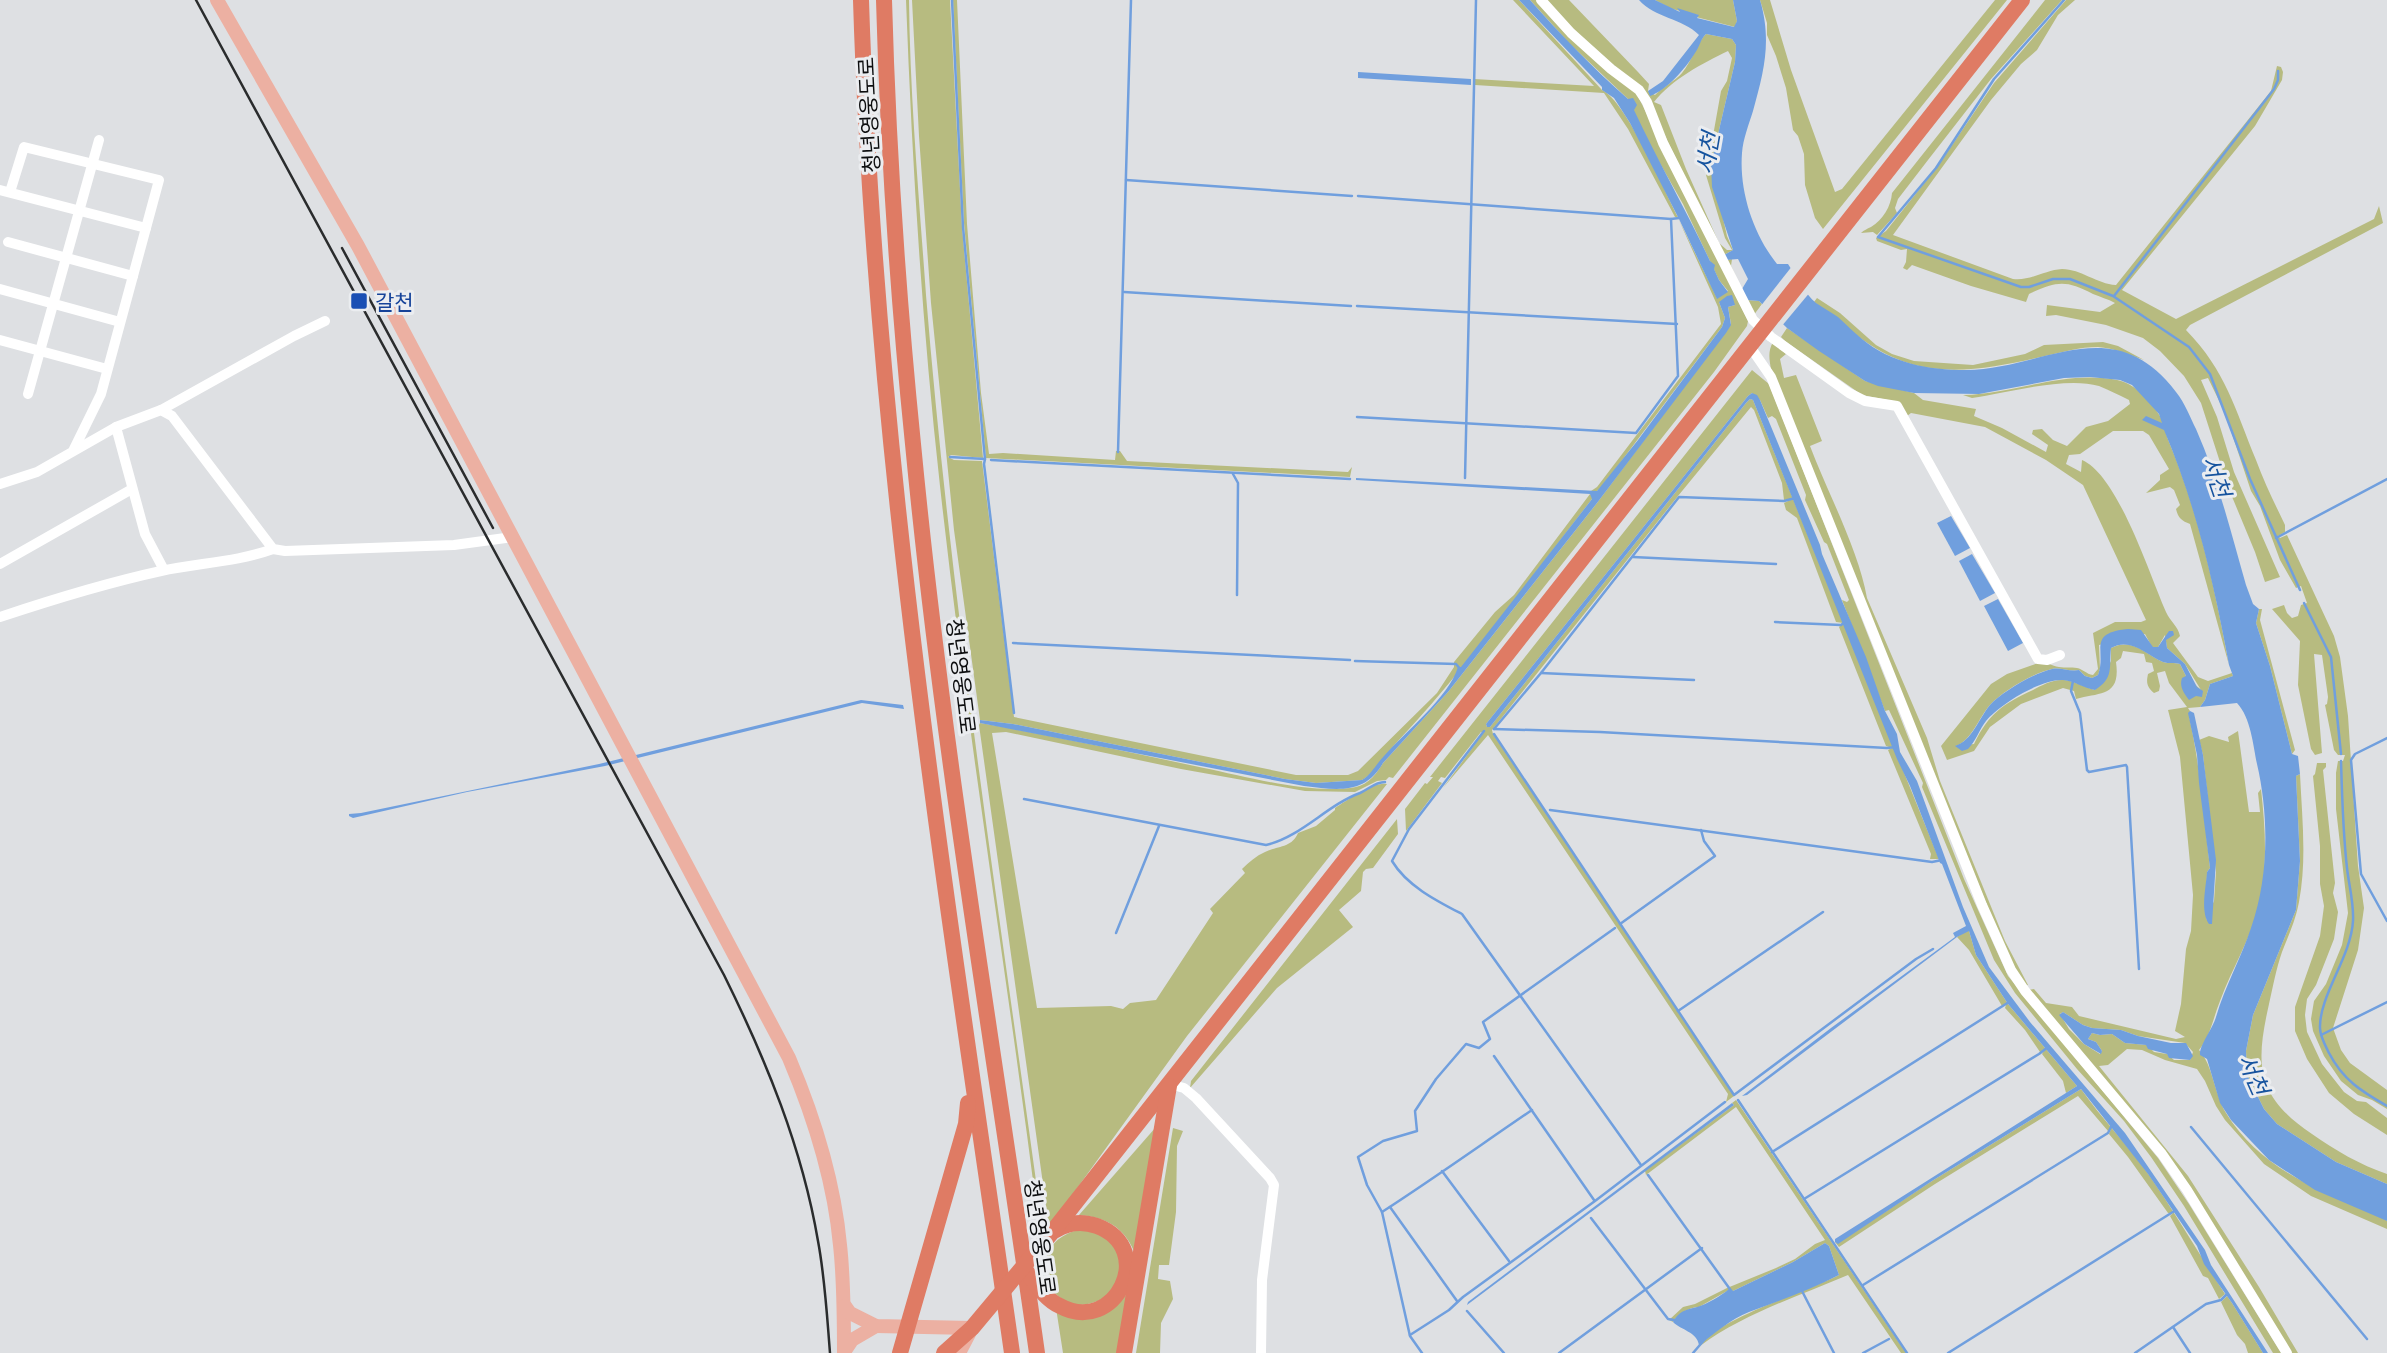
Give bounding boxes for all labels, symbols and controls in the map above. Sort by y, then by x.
street label: 청년영웅도로 [852,56,884,174]
water label: 서천 [1690,127,1725,176]
place label: 갈천 [375,289,414,314]
marker: 갈천 [349,291,369,311]
water label: 서천 [2197,451,2238,503]
street label: 청년영웅도로 [943,617,981,735]
water label: 서천 [2233,1049,2277,1102]
street label: 청년영웅도로 [1021,1178,1061,1296]

